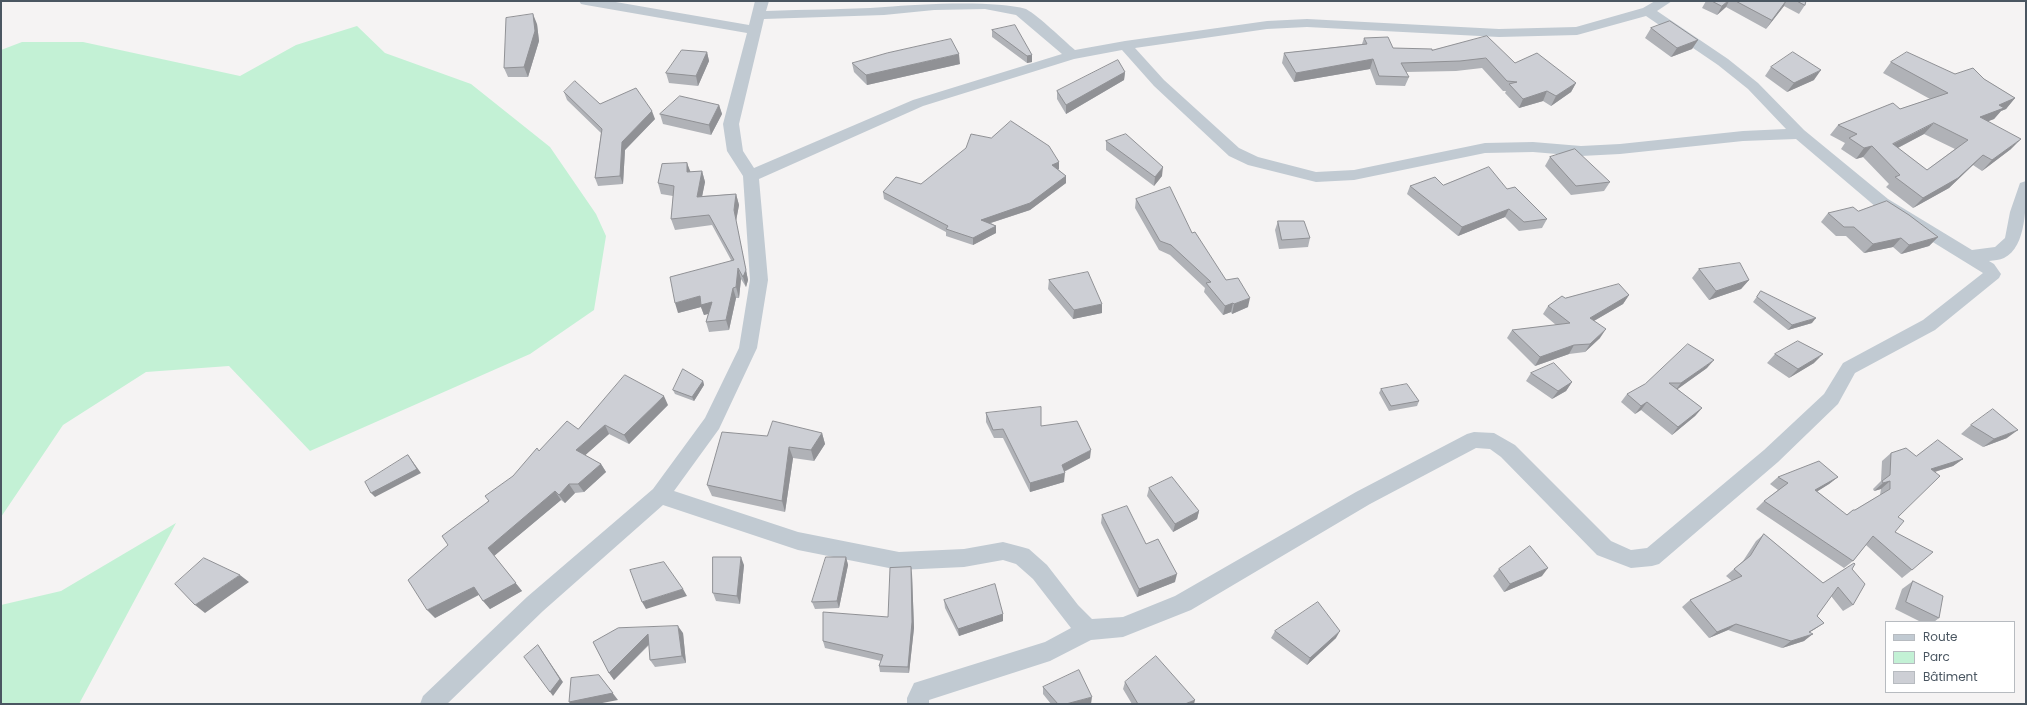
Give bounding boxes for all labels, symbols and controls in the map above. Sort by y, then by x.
legend [1885,621,2015,693]
text: Route [1923,628,1957,645]
text: Parc [1923,648,1950,665]
text: Bâtiment [1923,668,1978,685]

